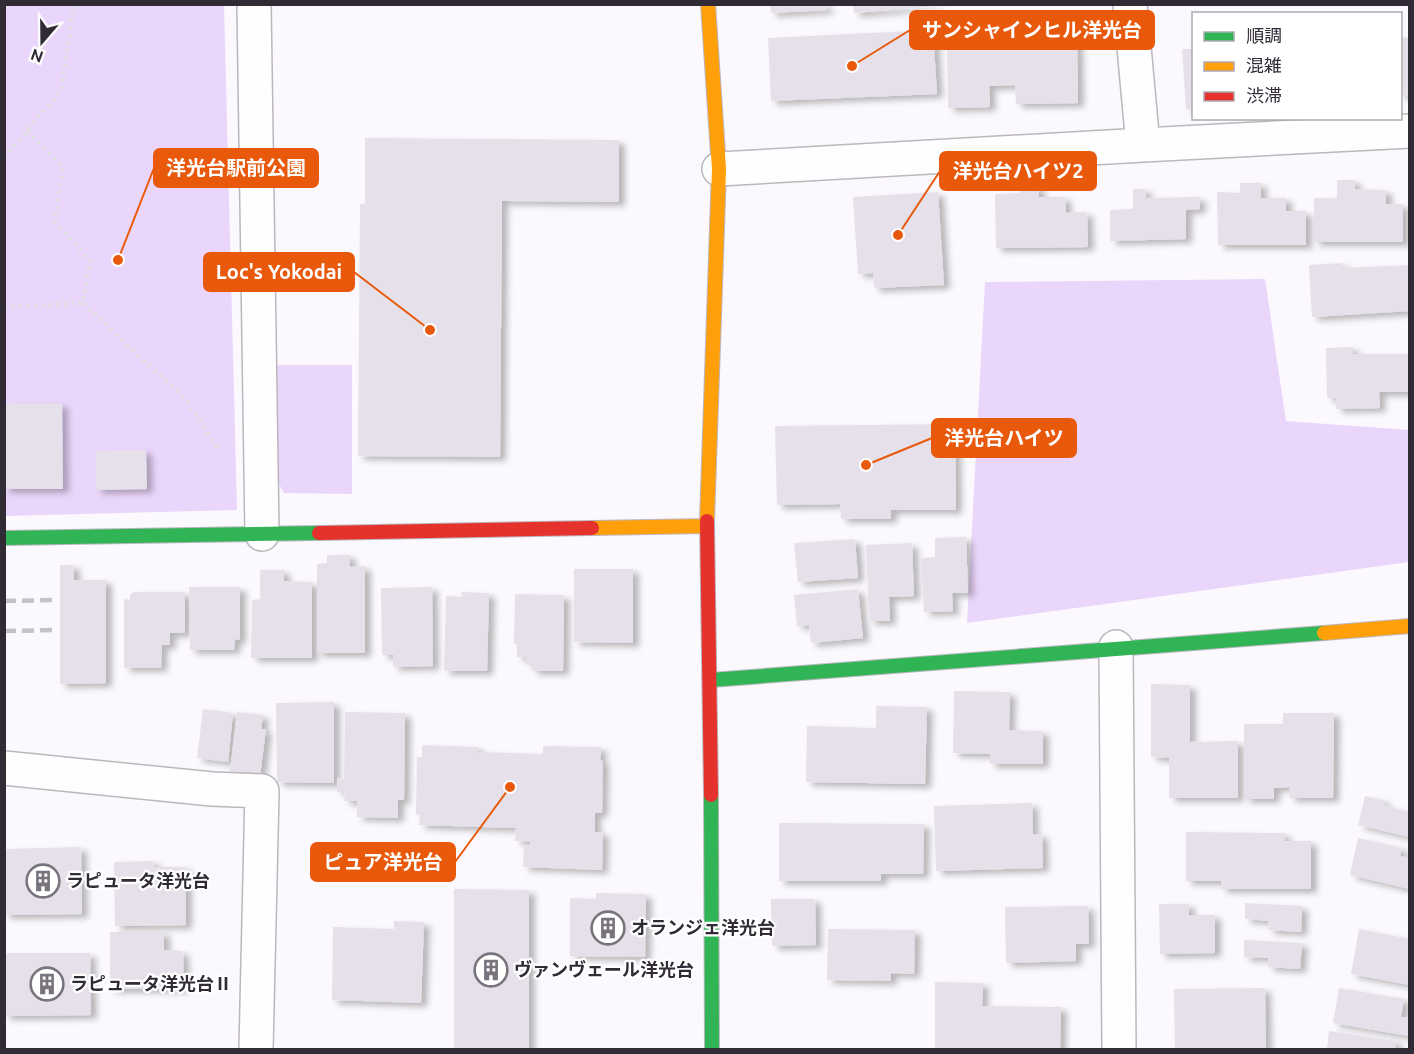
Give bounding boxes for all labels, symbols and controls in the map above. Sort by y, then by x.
callout: サンシャインヒル洋光台 [910,11,1154,49]
north arrow [12,12,72,72]
legend [1192,12,1402,120]
text: サンシャインヒル洋光台 [922,18,1142,41]
text: 順調 [1246,25,1282,45]
text: N [28,46,46,67]
text: 混雑 [1246,55,1282,75]
text: 渋滞 [1246,85,1282,105]
callout: 洋光台駅前公園 [154,149,318,187]
callout: 洋光台ハイツ2 [940,152,1096,190]
text: 洋光台駅前公園 [166,156,306,179]
text: 洋光台ハイツ2 [953,159,1083,182]
callout: Loc's Yokodai [204,253,354,291]
text: Loc's Yokodai [216,260,342,283]
callout: 洋光台ハイツ [932,419,1076,457]
text: 洋光台ハイツ [944,426,1064,449]
callout: ピュア洋光台 [311,843,455,881]
text: ピュア洋光台 [323,850,443,873]
building icon: ラピュータ洋光台 [25,863,61,899]
place label: ラピュータ洋光台 [66,870,210,890]
building icon: オランジェ洋光台 [590,910,626,946]
place label: オランジェ洋光台 [631,917,775,937]
building icon: ヴァンヴェール洋光台 [473,952,509,988]
place label: ヴァンヴェール洋光台 [514,959,694,979]
building icon: ラピュータ洋光台Ⅱ [29,966,65,1002]
place label: ラピュータ洋光台Ⅱ [70,973,232,993]

